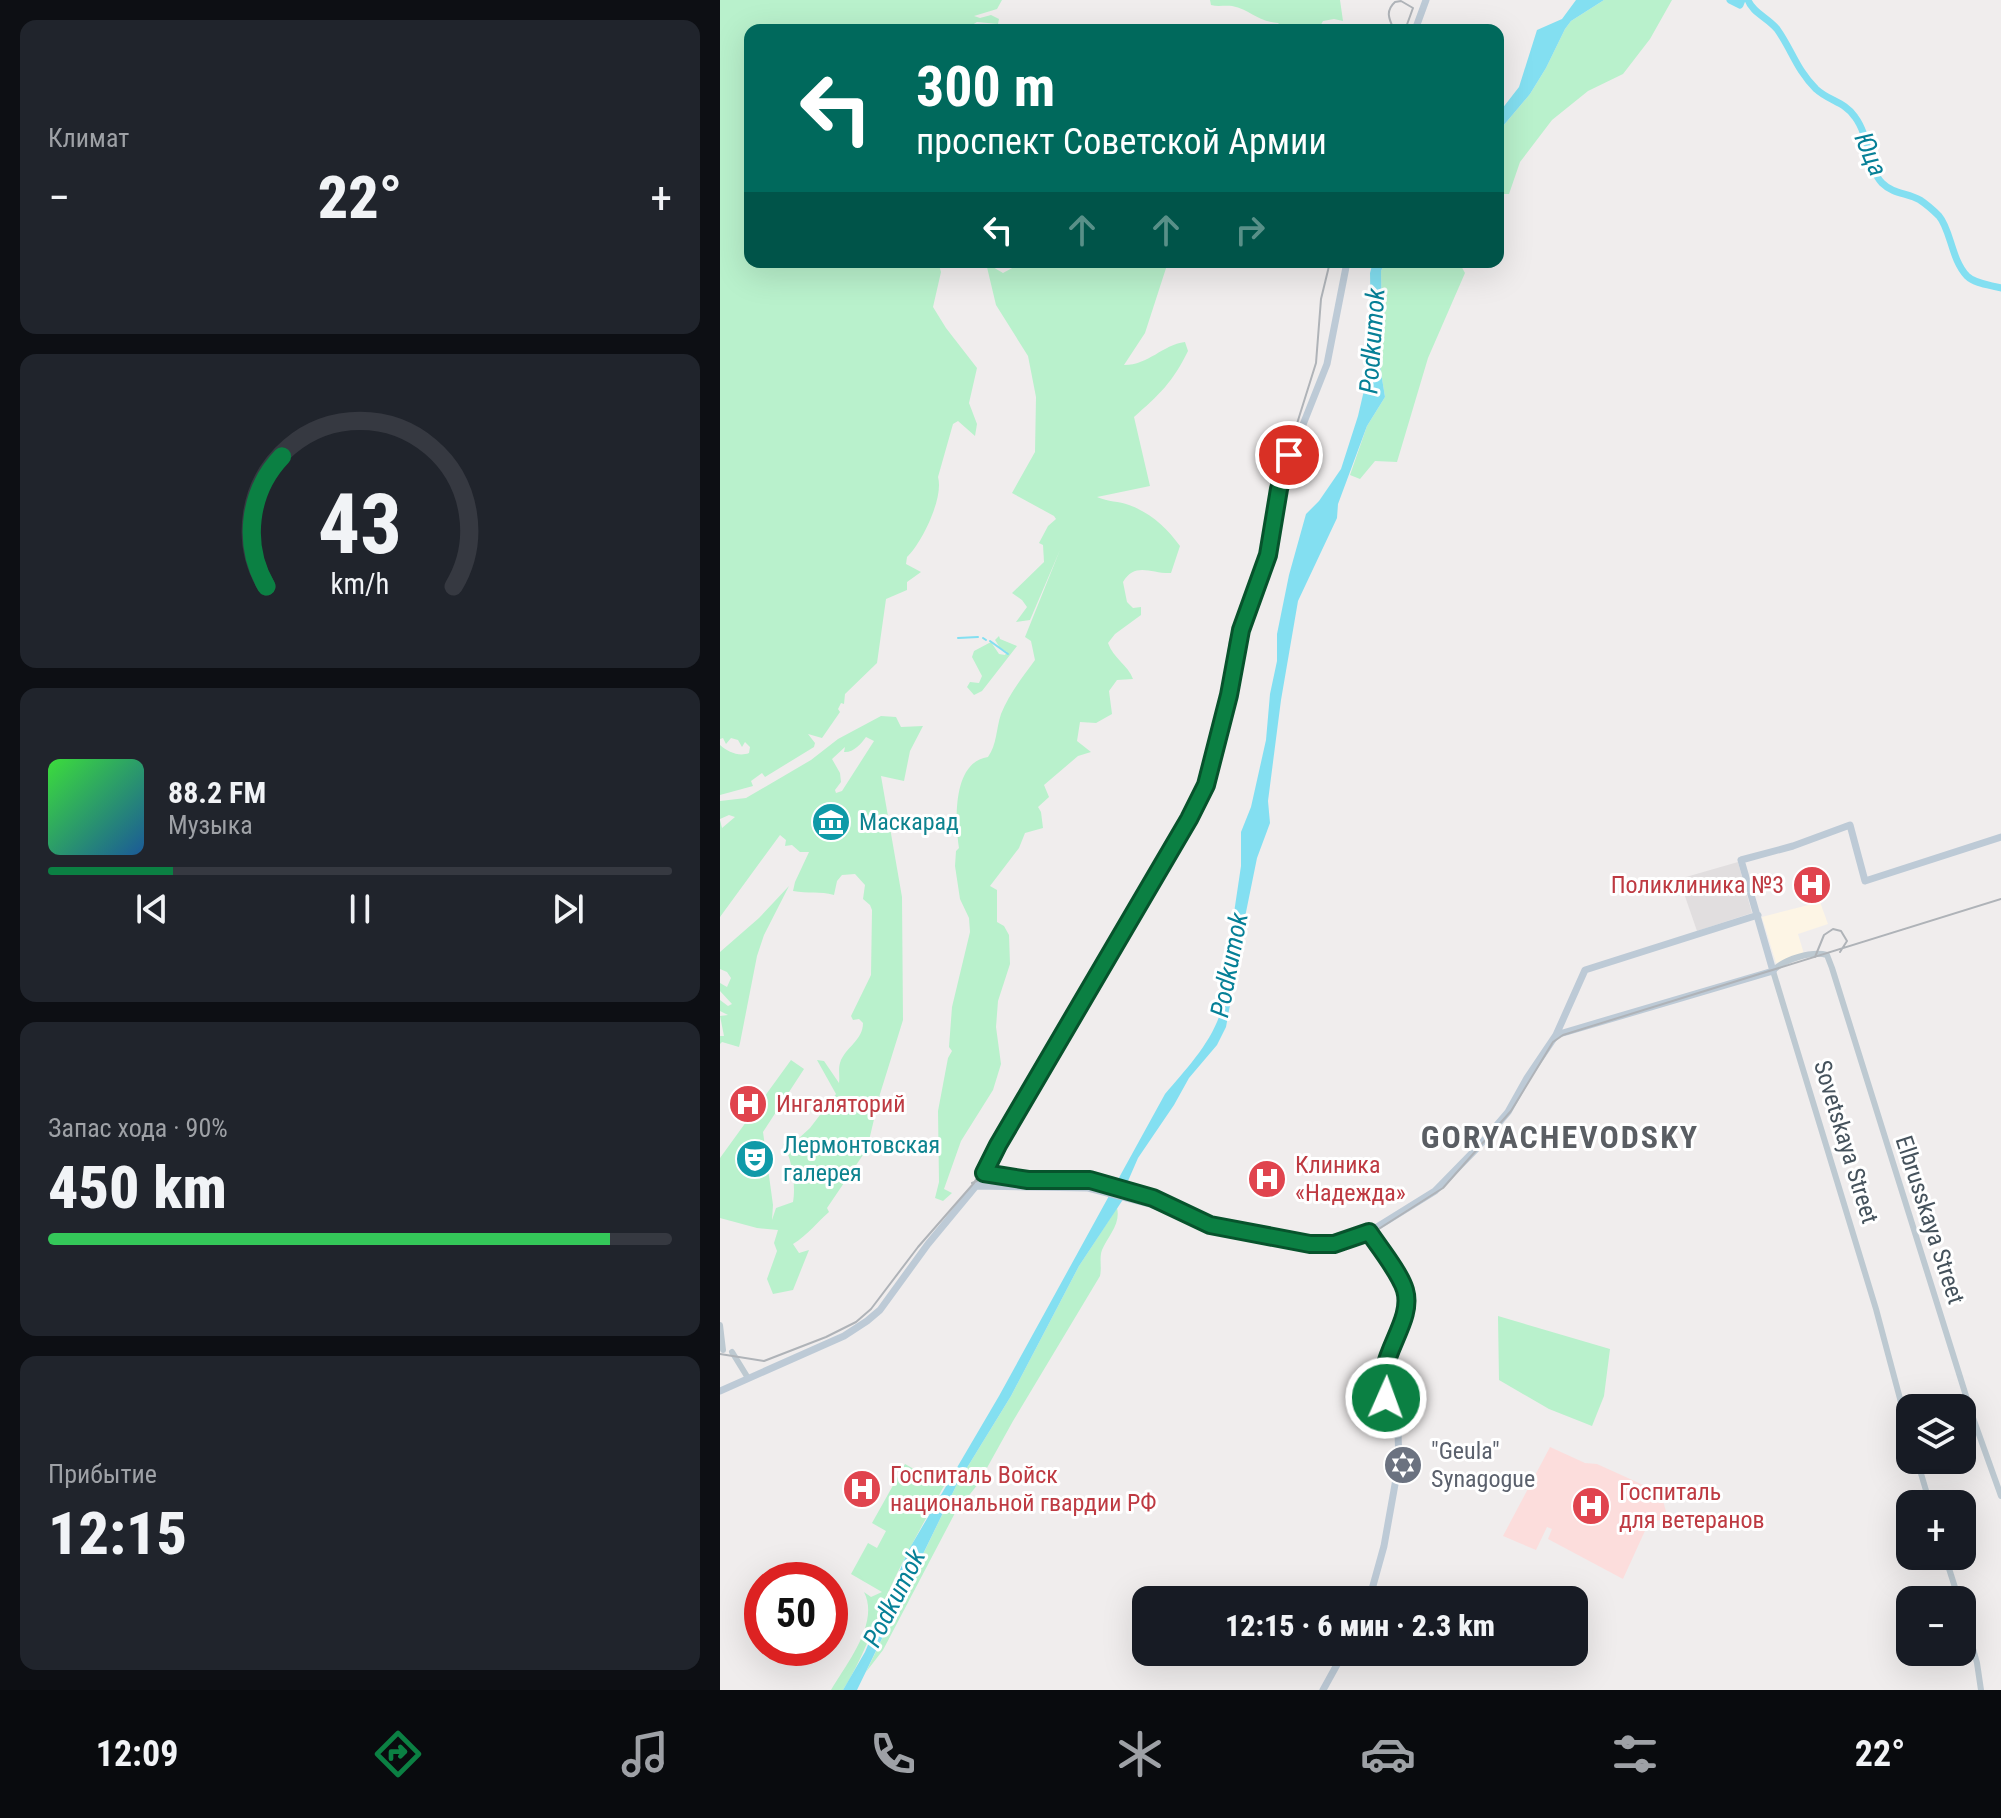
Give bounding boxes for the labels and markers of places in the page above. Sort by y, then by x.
pin [1255,421,1323,489]
museum icon: Маскарад [810,801,852,843]
place label: Маскарад [859,808,959,836]
hospital icon: Поликлиника №3 [1791,864,1833,906]
place label: Поликлиника №3 [1611,871,1784,899]
hospital icon: Ингаляторий [727,1083,769,1125]
place label: Ингаляторий [776,1090,905,1118]
place label: Лермонтовская галерея [783,1131,940,1187]
theatre icon: Лермонтовская галерея [734,1138,776,1180]
place label: Клиника «Надежда» [1295,1151,1406,1207]
hospital icon: Клиника «Надежда» [1246,1158,1288,1200]
place label: "Geula" Synagogue [1431,1437,1535,1493]
synagogue icon: "Geula" Synagogue [1382,1444,1424,1486]
place label: Госпиталь Войск национальной гвардии РФ [890,1461,1156,1517]
hospital icon: Госпиталь Войск национальной гвардии РФ [841,1468,883,1510]
place label: Госпиталь для ветеранов [1619,1478,1765,1534]
hospital icon: Госпиталь для ветеранов [1570,1485,1612,1527]

